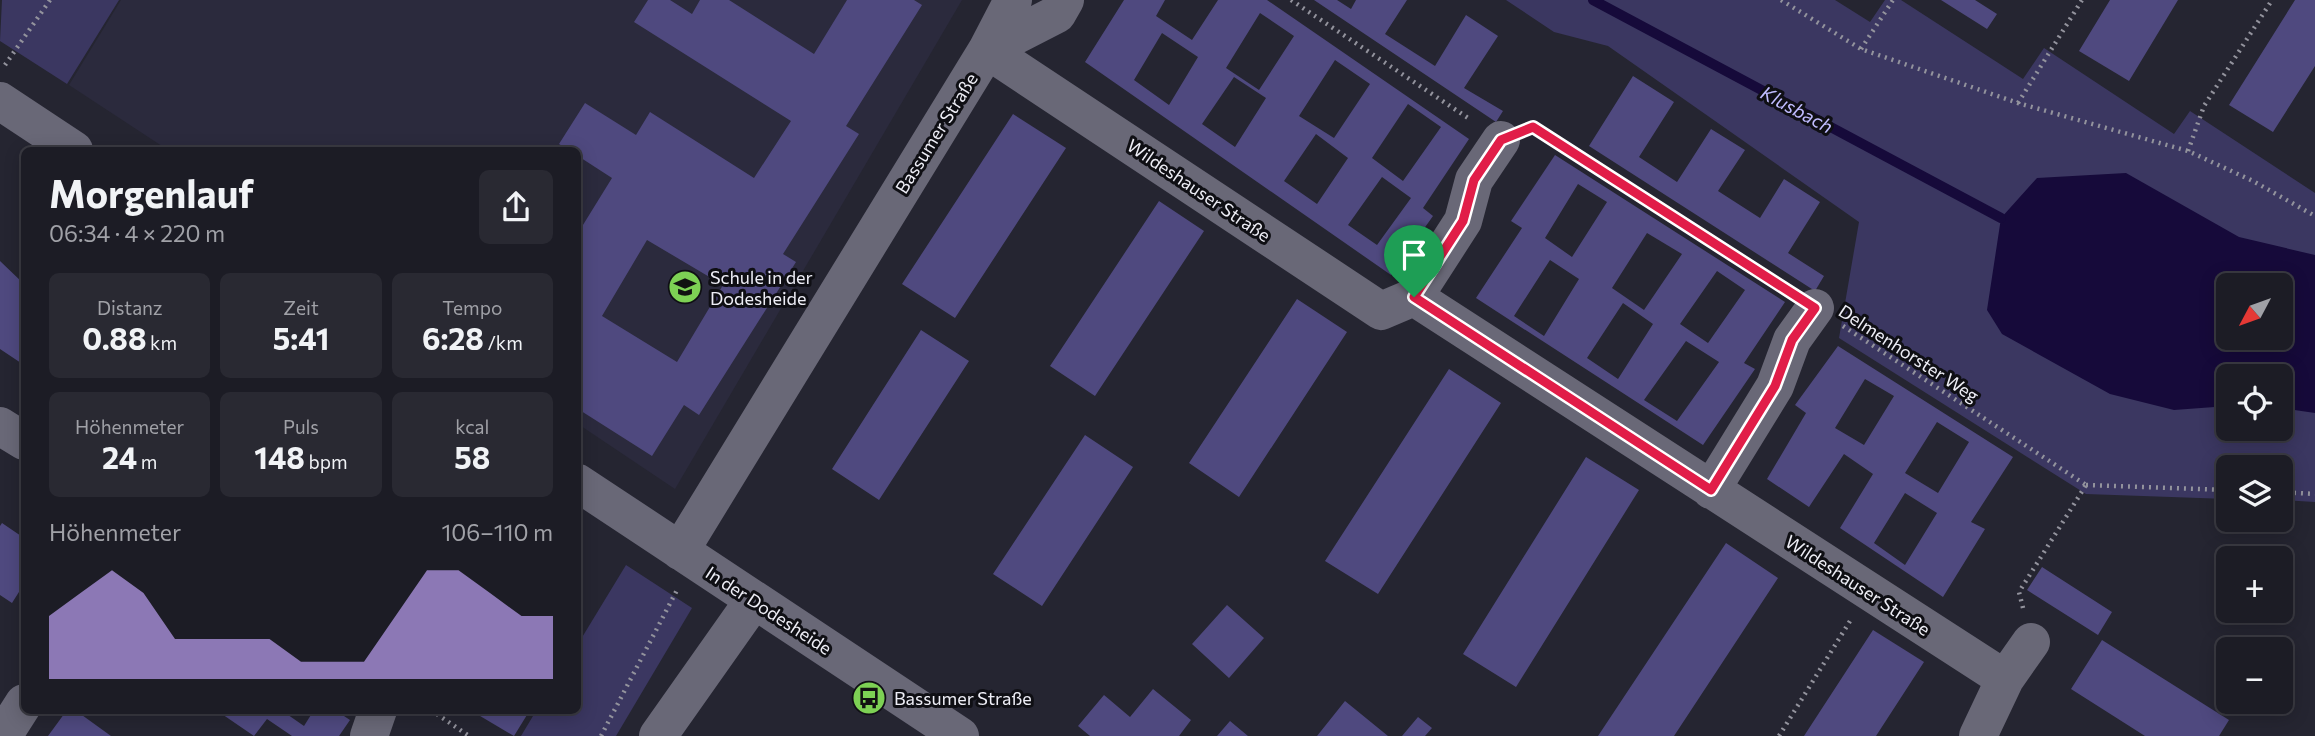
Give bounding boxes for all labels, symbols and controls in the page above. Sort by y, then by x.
street label: Bassumer Straße [890,69,982,197]
water label: Klusbach [1757,80,1837,138]
street label: Wildeshauser Straße [1123,134,1275,246]
text: Morgenlauf [49,169,254,216]
button: share [479,170,553,244]
text: 06:34 · 4 × 220 m [49,219,225,247]
pin [1384,225,1444,297]
icon: arrive [1395,236,1433,274]
place label: Schule in der Dodesheide [710,266,813,309]
school or university icon: Schule in der Dodesheide [666,268,704,306]
north arrow [2216,273,2292,350]
map controls [2216,273,2293,714]
text: Distanz [97,296,162,319]
text: Zeit [283,296,319,319]
text: Tempo [442,296,502,319]
street label: Delmenhorster Weg [1835,299,1983,407]
text: 0.88 [82,319,146,356]
text: 5:41 [273,319,329,356]
text: 6:28 [422,319,484,356]
text: km [146,331,177,354]
text: /km [484,331,523,354]
button: locate [2216,364,2293,441]
text: Höhenmeter [75,415,184,438]
text: Puls [283,415,319,438]
text: kcal [455,415,489,438]
text: 24 [102,438,137,475]
text: 148 [254,438,305,475]
text: 58 [454,438,490,475]
text: m [137,450,157,473]
text: bpm [305,450,348,473]
button: layers [2216,455,2293,532]
text: Höhenmeter [49,518,181,546]
text: 106–110 m [442,518,553,546]
street label: Wildeshauser Straße [1781,530,1935,640]
button: + [2216,546,2293,623]
street label: In der Dodesheide [702,561,836,659]
button: − [2216,637,2293,714]
bus stop icon: Bassumer Straße [850,679,888,717]
place label: Bassumer Straße [894,687,1032,709]

